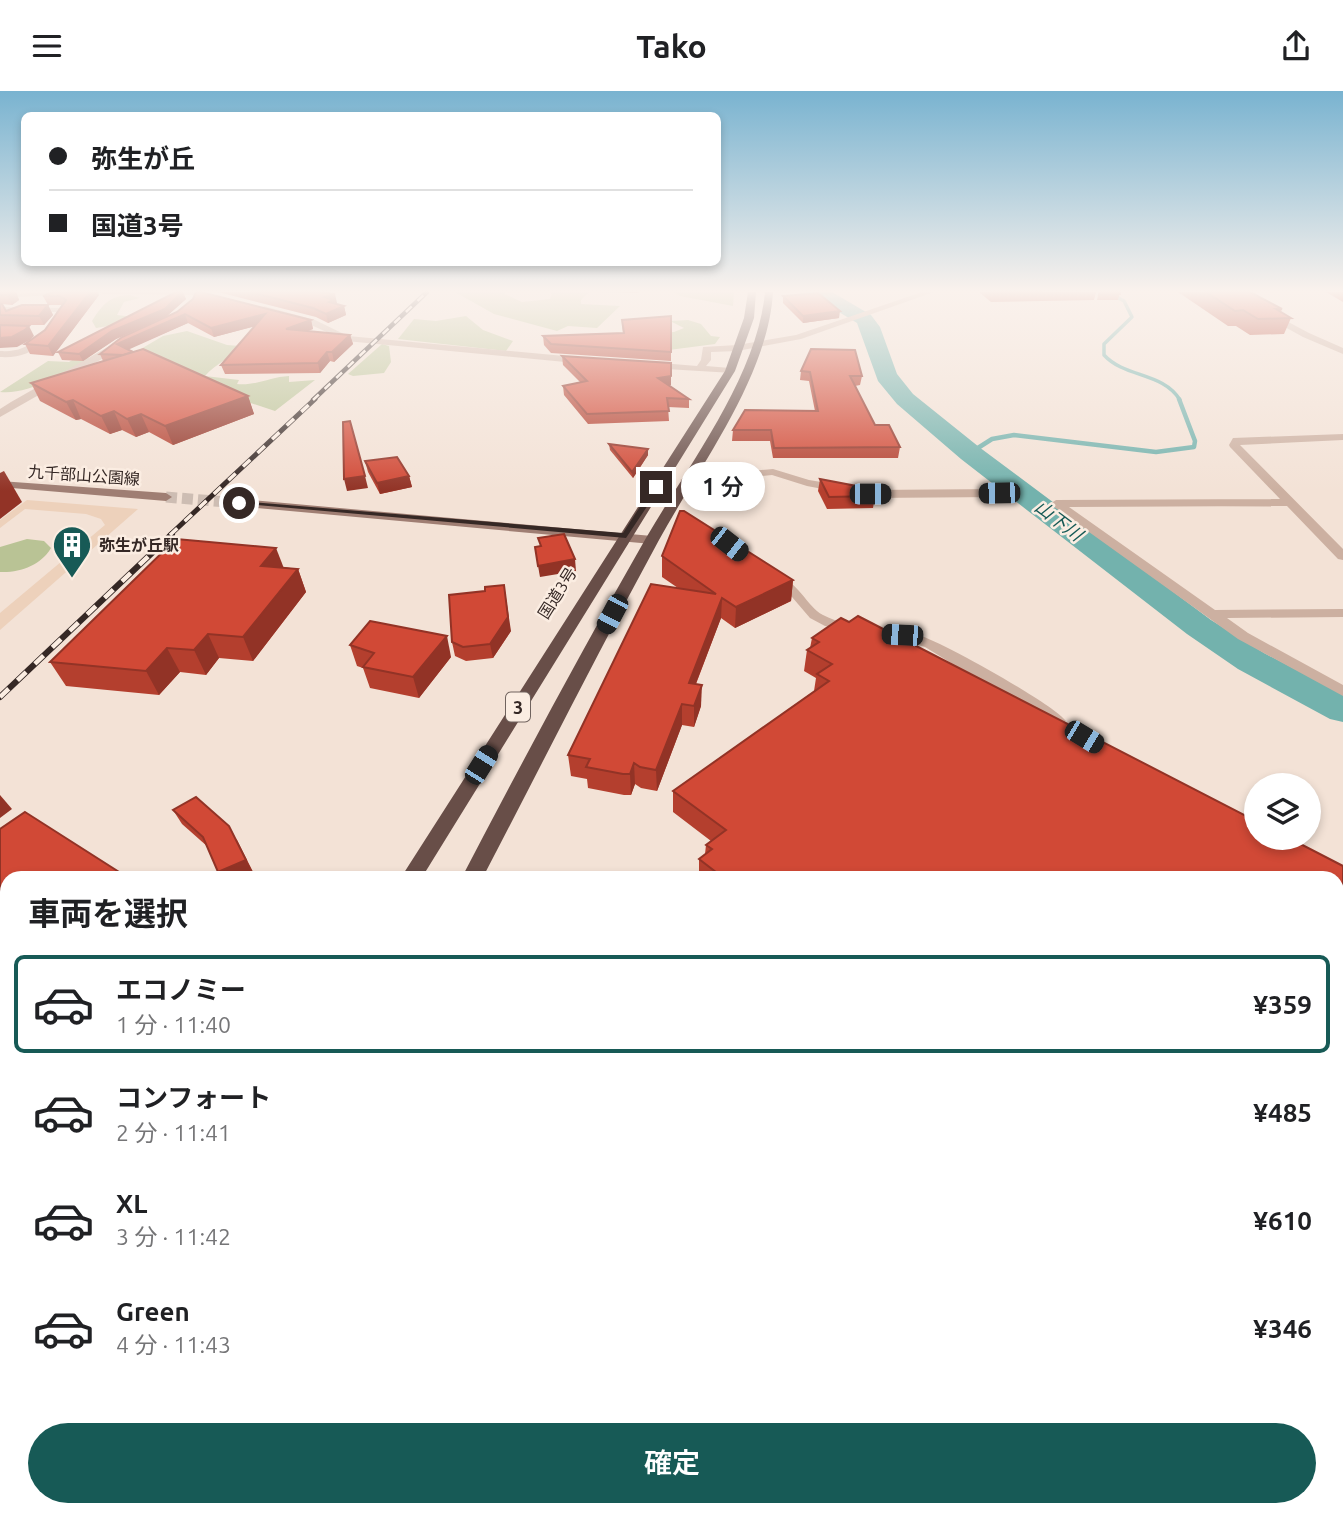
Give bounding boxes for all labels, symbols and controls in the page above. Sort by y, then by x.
icon: menu [28,27,66,65]
icon: share [1277,27,1315,65]
text: Tako [636,28,707,64]
text: 弥生が丘 [91,144,195,173]
text: 国道3号 [91,211,184,240]
street label: 九千部山公園線 [28,462,140,488]
callout: 1 分 [680,463,764,511]
route end [640,471,672,503]
text: 1 分 [702,474,744,499]
car [978,482,1021,504]
car [850,484,892,505]
route start [223,487,255,519]
water label: 山下川 [1031,496,1088,545]
car [706,523,753,565]
building icon: 弥生が丘駅 [51,524,93,579]
place label: 弥生が丘駅 [99,536,179,554]
street label: 国道3号 [534,564,580,622]
car [593,591,632,637]
car [881,623,924,647]
road number: 3 [506,693,530,721]
car [1061,717,1108,757]
car [461,742,502,788]
map controls [1244,773,1321,850]
button: layers [1244,773,1321,850]
text: 車両を選択 [28,895,188,931]
icon: car [32,973,95,1036]
text: エコノミー [116,975,246,1004]
text: ¥359 [1253,990,1312,1019]
text: 1 分 · 11:40 [116,1012,231,1037]
icon: car [32,1081,95,1144]
text: コンフォート [116,1083,271,1112]
text: ¥485 [1253,1098,1312,1127]
text: 2 分 · 11:41 [116,1120,231,1145]
icon: car [32,1189,95,1252]
text: XL [116,1189,147,1218]
text: ¥610 [1253,1206,1312,1235]
text: 3 分 · 11:42 [116,1224,231,1249]
icon: car [32,1297,95,1360]
text: Green [116,1297,190,1326]
text: ¥346 [1253,1314,1312,1343]
text: 4 分 · 11:43 [116,1332,231,1357]
button: 確定 [28,1423,1316,1503]

